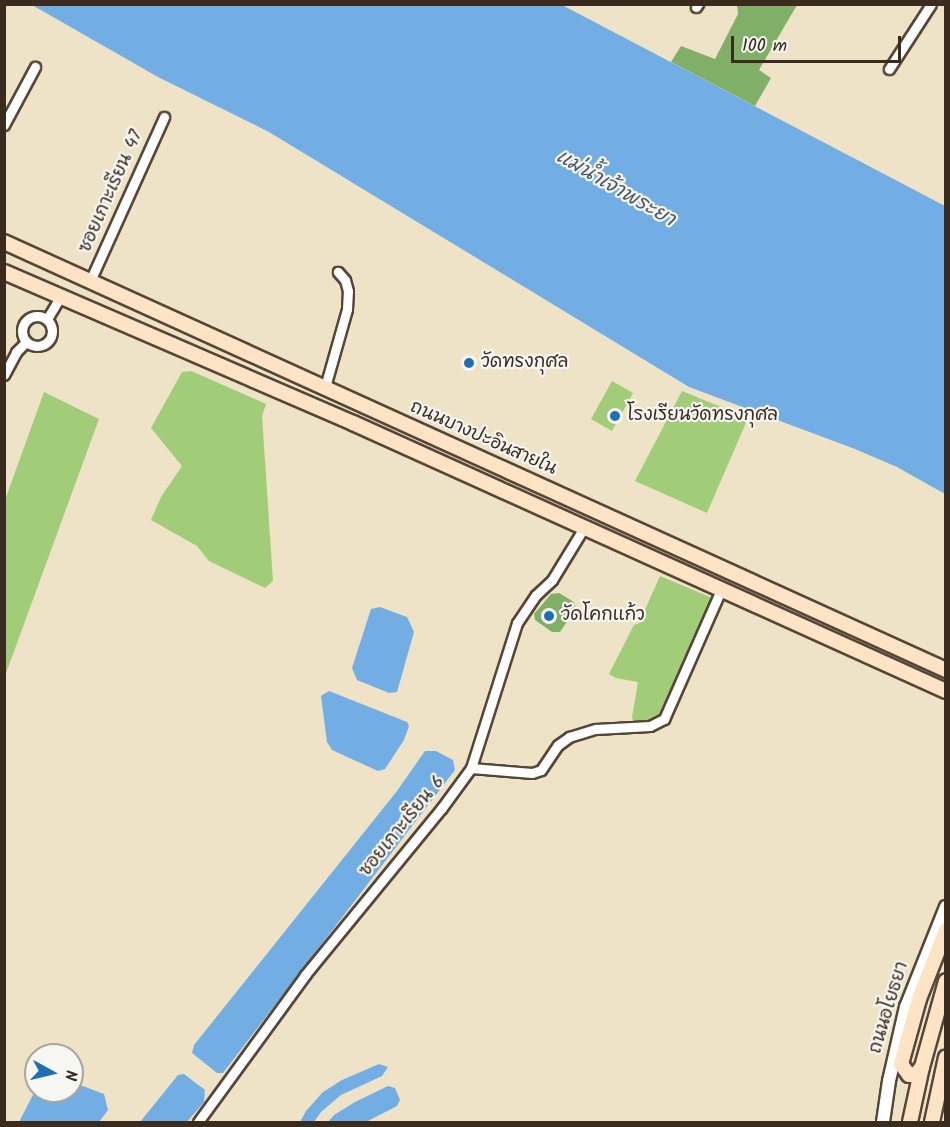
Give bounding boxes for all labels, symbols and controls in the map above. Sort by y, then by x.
scale bar [734,24,904,62]
text: 100 m [742,32,787,61]
street label: ซอยเกาะเรียน 47 [75,127,149,257]
water label: แม่น้ำเจ้าพระยา [551,145,679,233]
place label: วัดทรงกุศล [481,352,568,374]
marker: วัดทรงกุศล [462,356,476,370]
street label: ถนนบางปะอินสายใน [406,397,560,481]
place label: โรงเรียนวัดทรงกุศล [627,405,778,427]
marker: โรงเรียนวัดทรงกุศล [608,409,622,423]
place label: วัดโคกแก้ว [561,605,645,627]
marker: วัดโคกแก้ว [542,609,556,623]
street label: ซอยเกาะเรียน 6 [356,772,450,882]
street label: ถนนอโยธยา [866,959,914,1057]
north arrow [24,1043,84,1103]
text: N [57,1069,83,1082]

